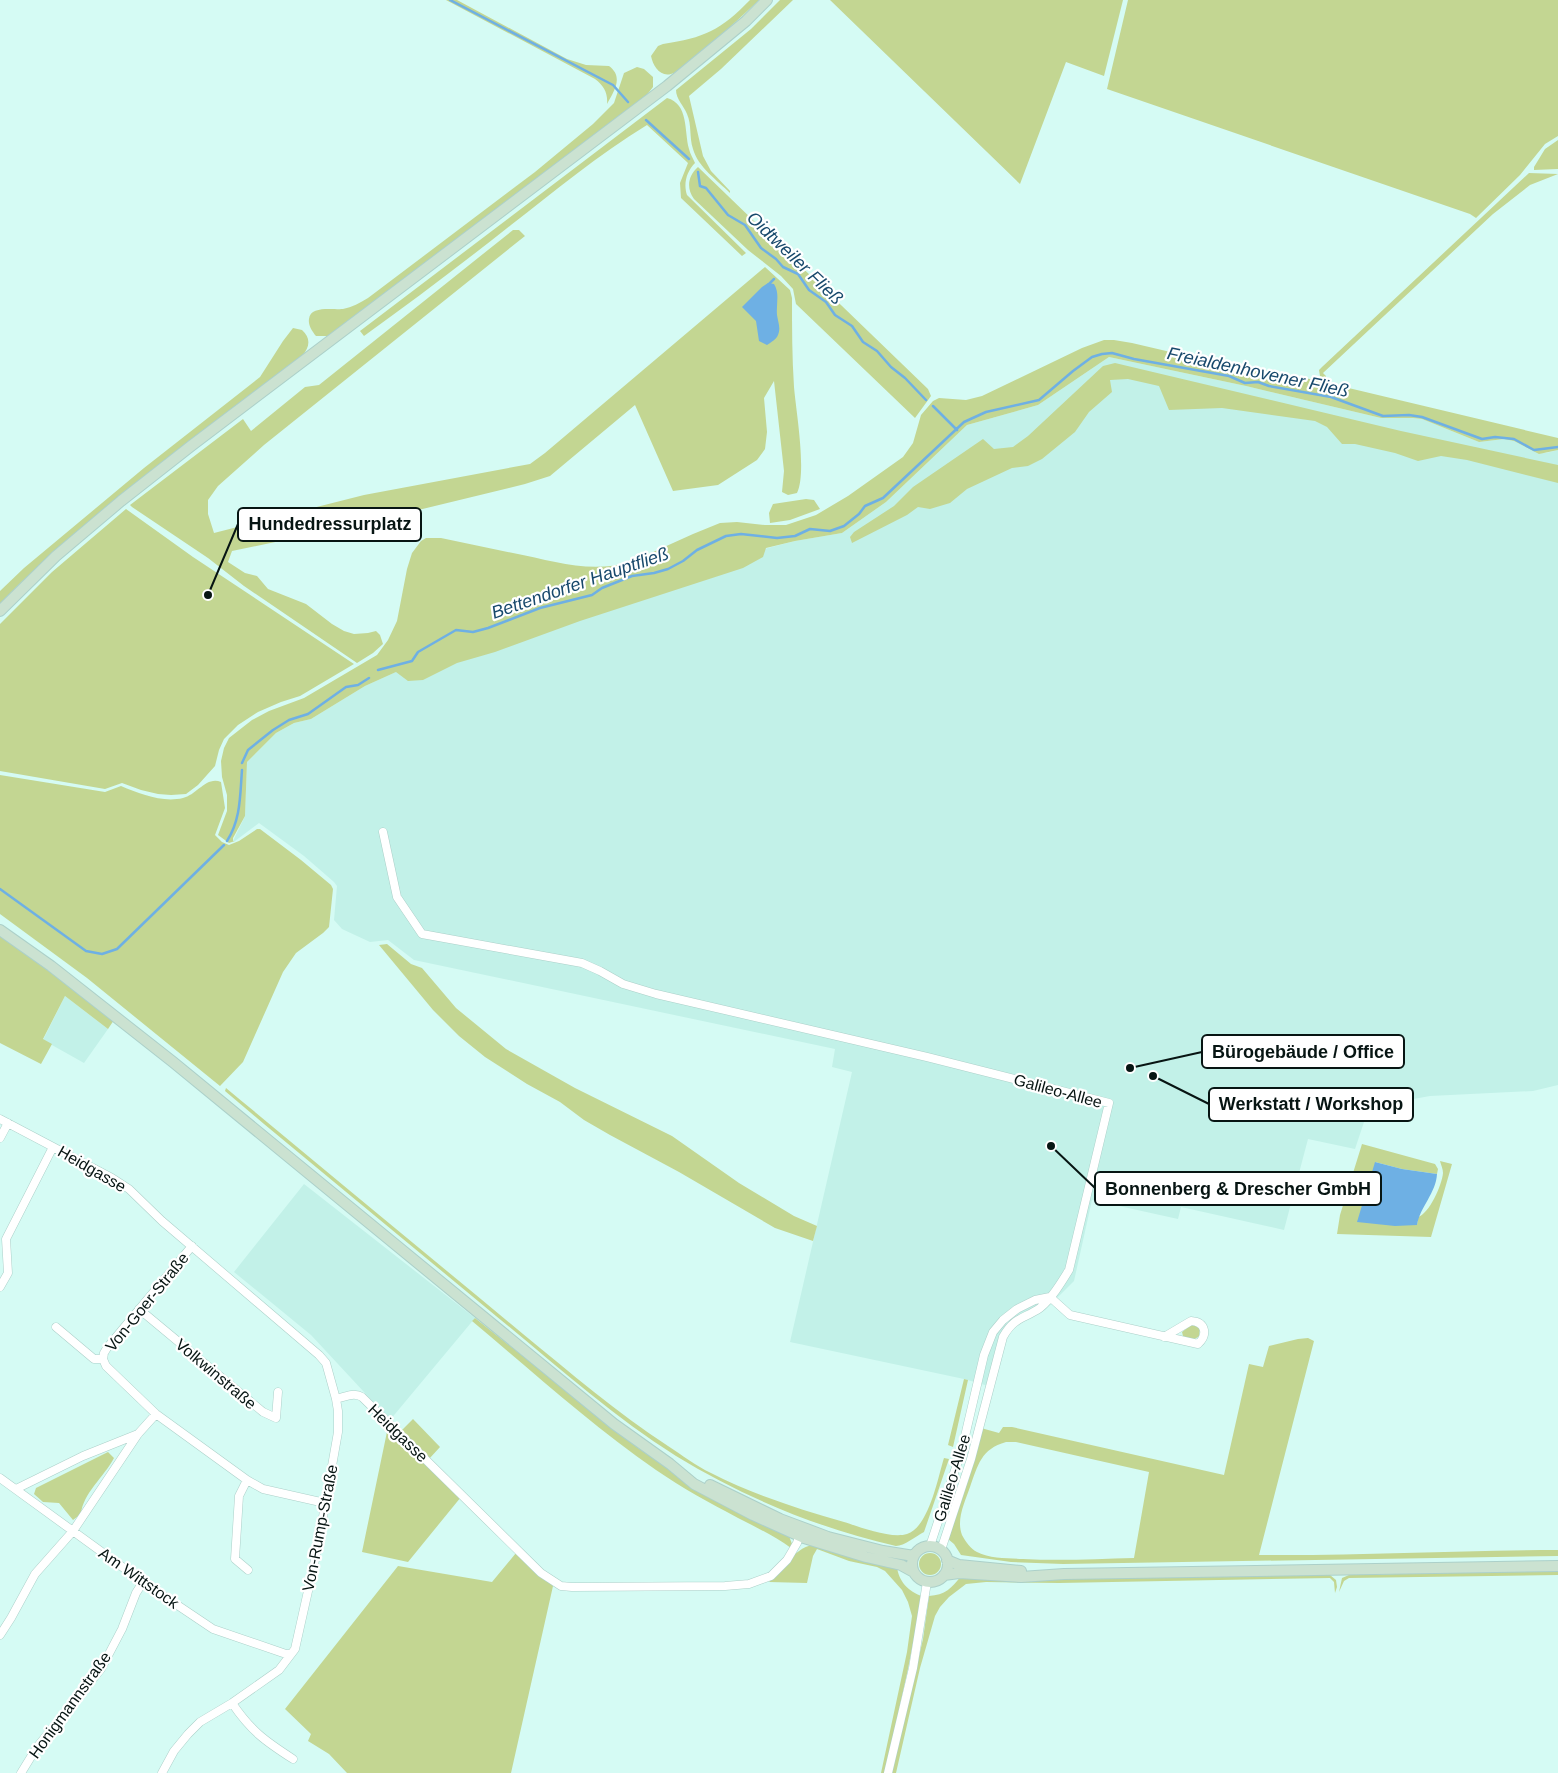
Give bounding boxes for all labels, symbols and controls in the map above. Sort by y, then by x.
water label: Oidtweiler Fließ [743,207,847,309]
water label: Freialdenhovener Fließ [1165,343,1351,401]
callout: Hundedressurplatz [238,508,421,541]
text: Hundedressurplatz [248,514,412,534]
water label: Bettendorfer Hauptfließ [489,543,671,623]
callout: Bürogebäude / Office [1202,1035,1404,1068]
text: Bürogebäude / Office [1212,1042,1394,1062]
street label: Galileo-Allee [1012,1071,1104,1111]
callout: Werkstatt / Workshop [1209,1088,1413,1121]
text: Werkstatt / Workshop [1219,1094,1403,1114]
street label: Heidgasse [55,1143,129,1195]
callout: Bonnenberg & Drescher GmbH [1095,1172,1381,1205]
text: Bonnenberg & Drescher GmbH [1105,1179,1371,1199]
street label: Von-Goer-Straße [102,1249,192,1355]
street label: Volkwinstraße [172,1335,260,1413]
street label: Heidgasse [365,1401,431,1465]
street label: Galileo-Allee [931,1432,973,1524]
street label: Von-Rump-Straße [299,1463,341,1593]
street label: Am Wittstock [96,1544,183,1612]
street label: Honigmannstraße [26,1648,114,1761]

